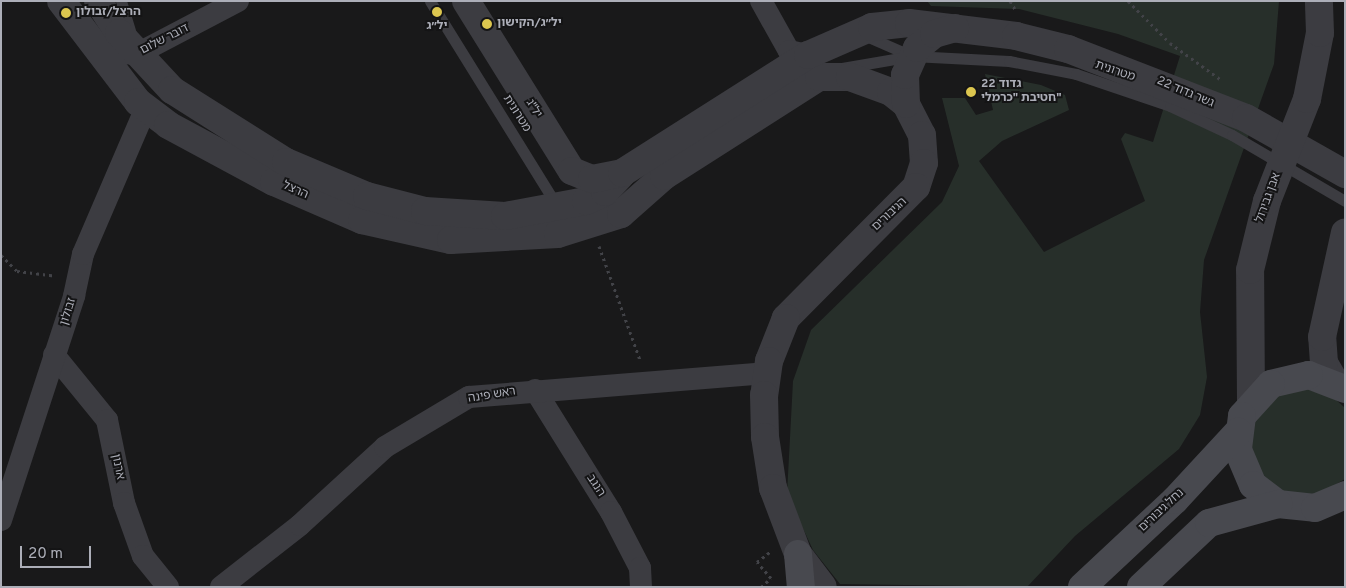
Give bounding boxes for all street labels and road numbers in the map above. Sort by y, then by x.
street label: דובר שלום [138,22,192,58]
street label: מטרונית [1093,58,1137,86]
street label: גשר גדוד 22 [1154,74,1216,112]
street label: מטרונית [499,93,533,135]
street label: יל"ג [522,97,544,121]
street label: אבן גבירול [1253,171,1285,225]
street label: הרצל [280,179,310,203]
street label: הגיבורים [870,195,910,235]
street label: זבולון [58,296,80,328]
street label: ראש פינה [467,385,517,407]
street label: ארנון [107,453,127,481]
street label: הנגב [583,472,607,500]
street label: נחל גיבורים [1136,486,1188,536]

